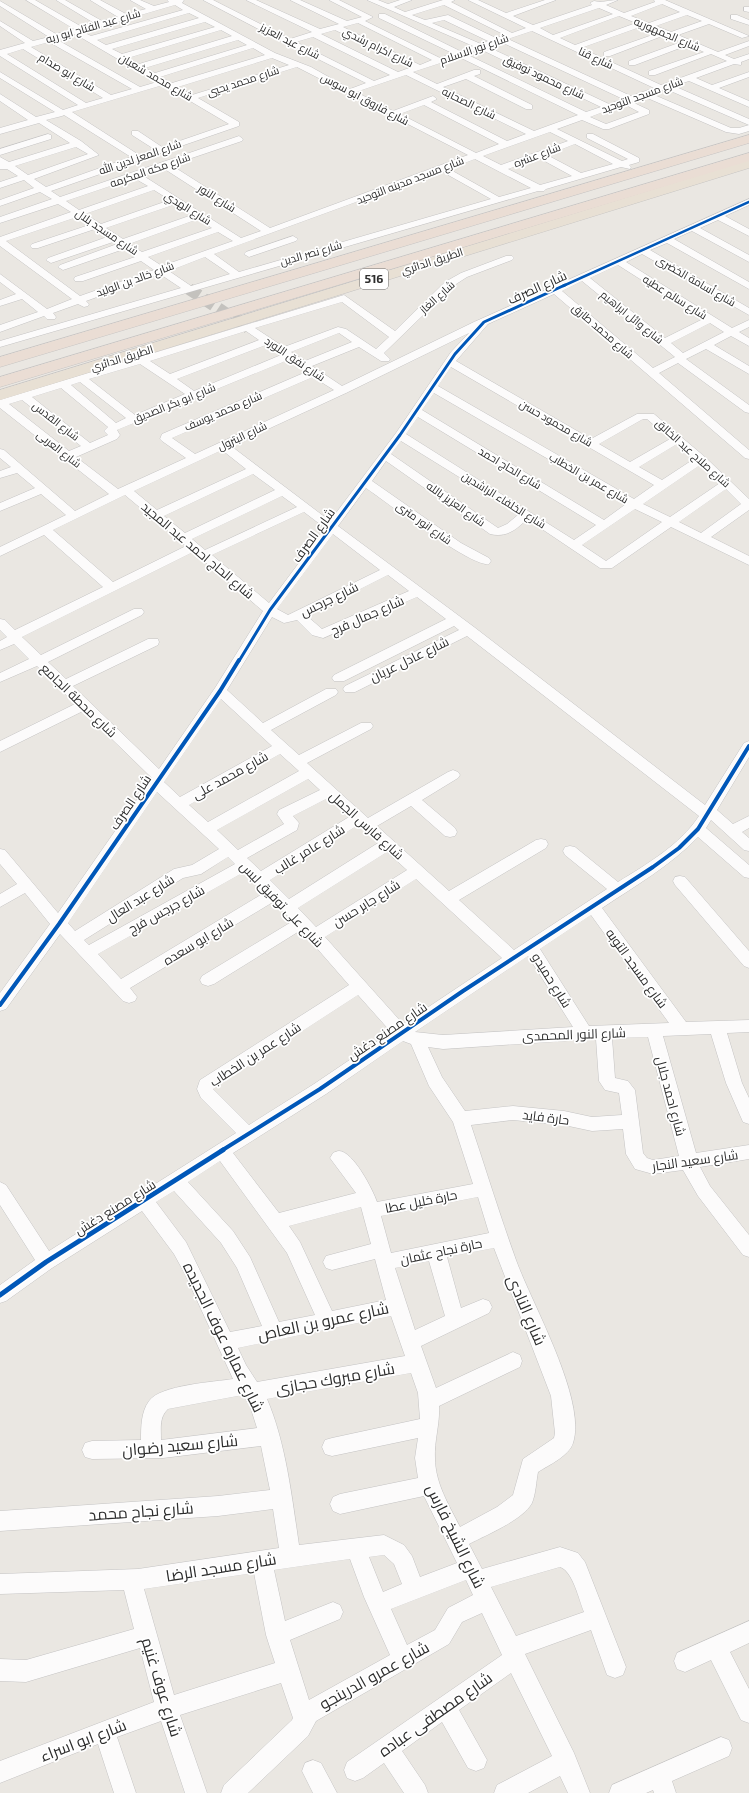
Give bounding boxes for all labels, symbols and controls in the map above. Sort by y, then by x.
street label: شارع عبد الفتاح ابو ريه [44,6,142,47]
street label: شارع الجمهوريه [631,14,702,55]
street label: شارع عبد العزيز [256,19,322,63]
street label: شارع اكرام رشدي [339,24,416,72]
street label: شارع نور الاسلام [438,31,511,68]
street label: شارع قنا [576,44,616,73]
street label: شارع ابو صدام [36,50,98,95]
street label: شارع محمد شعبان [116,50,195,105]
street label: شارع محمود توفيق [501,52,587,103]
street label: شارع محمد يحيي [205,63,281,100]
street label: شارع فاروق ابو سوس [318,70,412,129]
street label: شارع مسجد التوحيد [599,74,685,117]
street label: شارع الصحابه [439,84,498,123]
street label: شارع المعز لدين الله [97,135,183,179]
street label: شارع عشره [511,140,563,171]
street label: شارع مكه المكرمه [108,150,192,191]
street label: شارع مسجد مدينه التوحيد [354,153,466,208]
street label: شارع النور [194,180,239,216]
street label: شارع الهدي [161,188,214,230]
street label: شارع مسجد بلال [72,206,141,259]
street label: شارع نصر الدين [278,237,344,270]
street label: الطريق الدائري [399,244,465,280]
street label: شارع أسامة الخضرى [653,253,738,310]
street label: شارع خالد بن الوليد [94,258,176,301]
street label: شارع الصرف [505,267,570,308]
road number: 516 [360,269,388,289]
street label: شارع سالم عطيه [640,272,710,323]
street label: شارع الغاز [416,277,458,318]
street label: شارع وائل ابراهيم [597,287,666,348]
street label: شارع محمد طارق [569,300,637,362]
street label: شارع نفق اللورد [262,334,328,385]
street label: الطريق الدائري [89,342,156,376]
street label: شارع ابو بكر الصديق [130,380,218,427]
street label: شارع محمد يوسف [182,388,264,435]
street label: شارع محمود حسن [516,396,595,450]
street label: شارع القدس [29,398,82,445]
street label: شارع صلاح عبد الخالق [652,416,733,491]
street label: شارع البترول [215,418,269,454]
street label: شارع العربى [33,427,84,472]
street label: شارع الحاج احمد [476,444,544,493]
street label: شارع عمر بن الخطاب [546,450,631,507]
street label: شارع الخلفاء الراشدين [459,469,549,532]
street label: شارع العزيز بالله [423,479,488,530]
street label: شارع الحاج احمد عبد المجيد [138,498,258,603]
street label: شارع انور مترى [393,499,455,548]
street label: شارع الصرف [288,505,339,566]
street label: شارع جرجس [297,578,361,621]
street label: شارع جمال فرج [328,592,407,639]
street label: شارع عادل عريان [367,633,452,686]
street label: شارع محطة الجامع [37,660,120,741]
street label: شارع محمد على [189,748,271,803]
street label: شارع الصرف [106,771,155,833]
street label: شارع فارس الجمل [326,787,408,863]
street label: شارع عامر غالب [271,821,348,878]
street label: شارع على توفيق لبس [236,858,327,951]
street label: شارع عبد العال [103,871,178,926]
street label: شارع جابر حسن [329,876,403,931]
street label: شارع جرجس فرج [125,881,207,937]
street label: شارع ابو سعده [160,914,237,969]
street label: شارع مسجد التوبه [602,925,671,1012]
street label: شارع حميدو [528,949,575,1011]
street label: شارع مصنع دغش [344,998,430,1064]
street label: شارع عمر بن الخطاب [206,1019,304,1090]
street label: شارع النور المحمدى [522,1024,626,1045]
street label: شارع احمد جلال [652,1054,689,1138]
street label: حارة فايد [522,1106,570,1128]
street label: شارع سعيد النجار [650,1146,739,1175]
street label: شارع مصنع دغش [71,1176,159,1239]
street label: حارة خليل عطا [384,1186,458,1216]
street label: حارة نجاح عثمان [399,1235,484,1268]
street label: شارع عماره عوف الجديده [177,1259,269,1416]
street label: شارع النادى [501,1272,551,1349]
street label: شارع عمرو بن العاص [256,1297,391,1347]
street label: شارع مبروك حجازى [274,1358,397,1400]
street label: شارع سعيد رضوان [121,1430,239,1462]
street label: شارع الشيخ فارس [420,1481,490,1592]
street label: شارع نجاح محمد [88,1497,194,1527]
street label: شارع مسجد الرضا [164,1548,278,1588]
street label: شارع عوف غنيم [135,1635,187,1740]
street label: شارع عمرو الدرينجو [316,1637,433,1715]
street label: شارع مصطفى عباده [374,1667,497,1762]
street label: شارع ابو اسراء [37,1714,130,1768]

